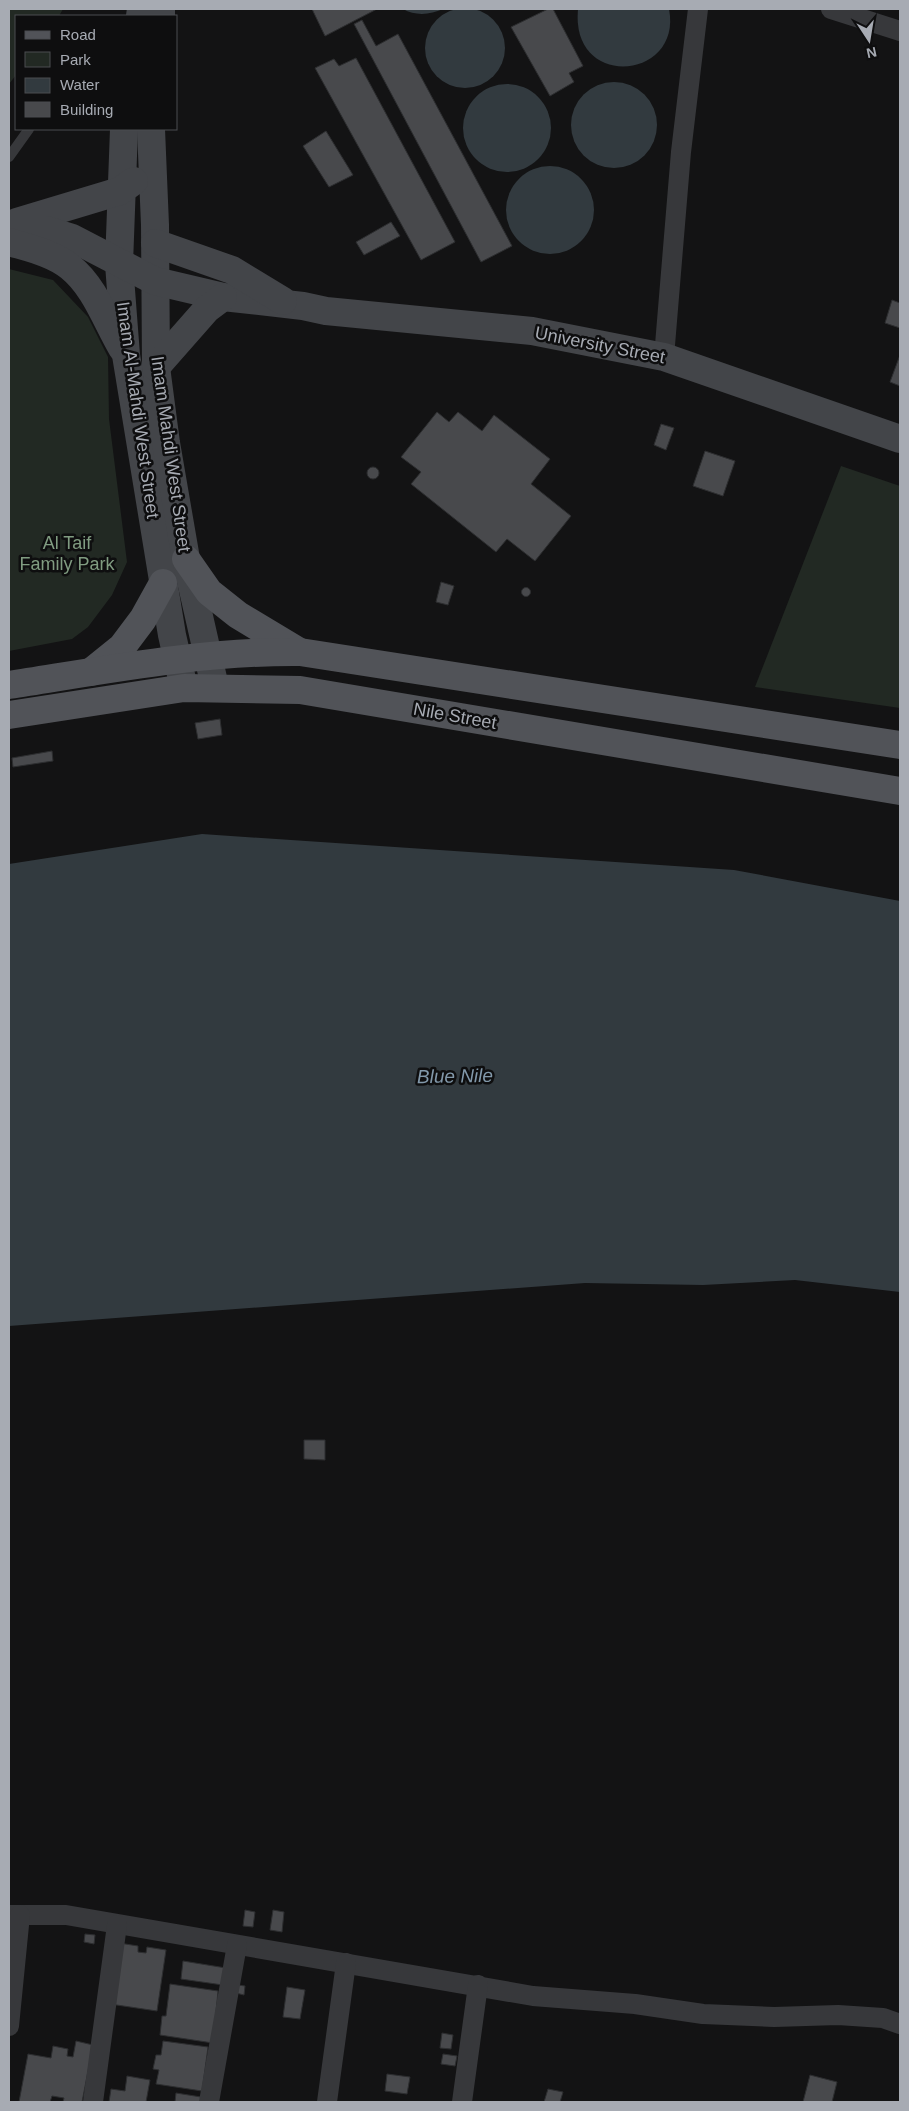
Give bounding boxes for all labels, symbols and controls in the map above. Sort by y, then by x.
legend [15,15,178,130]
north arrow [844,15,894,65]
text: Road [60,26,96,43]
text: N [865,44,878,62]
text: Park [60,51,91,68]
text: Water [60,76,99,93]
text: Building [60,101,113,118]
street label: Imam Al-Mahdi West Street [113,300,163,520]
street label: University Street [533,323,667,367]
street label: Imam Mahdi West Street [147,355,195,553]
park label: Al Taif Family Park [19,533,116,574]
street label: Nile Street [412,699,498,733]
water label: Blue Nile [417,1065,493,1087]

